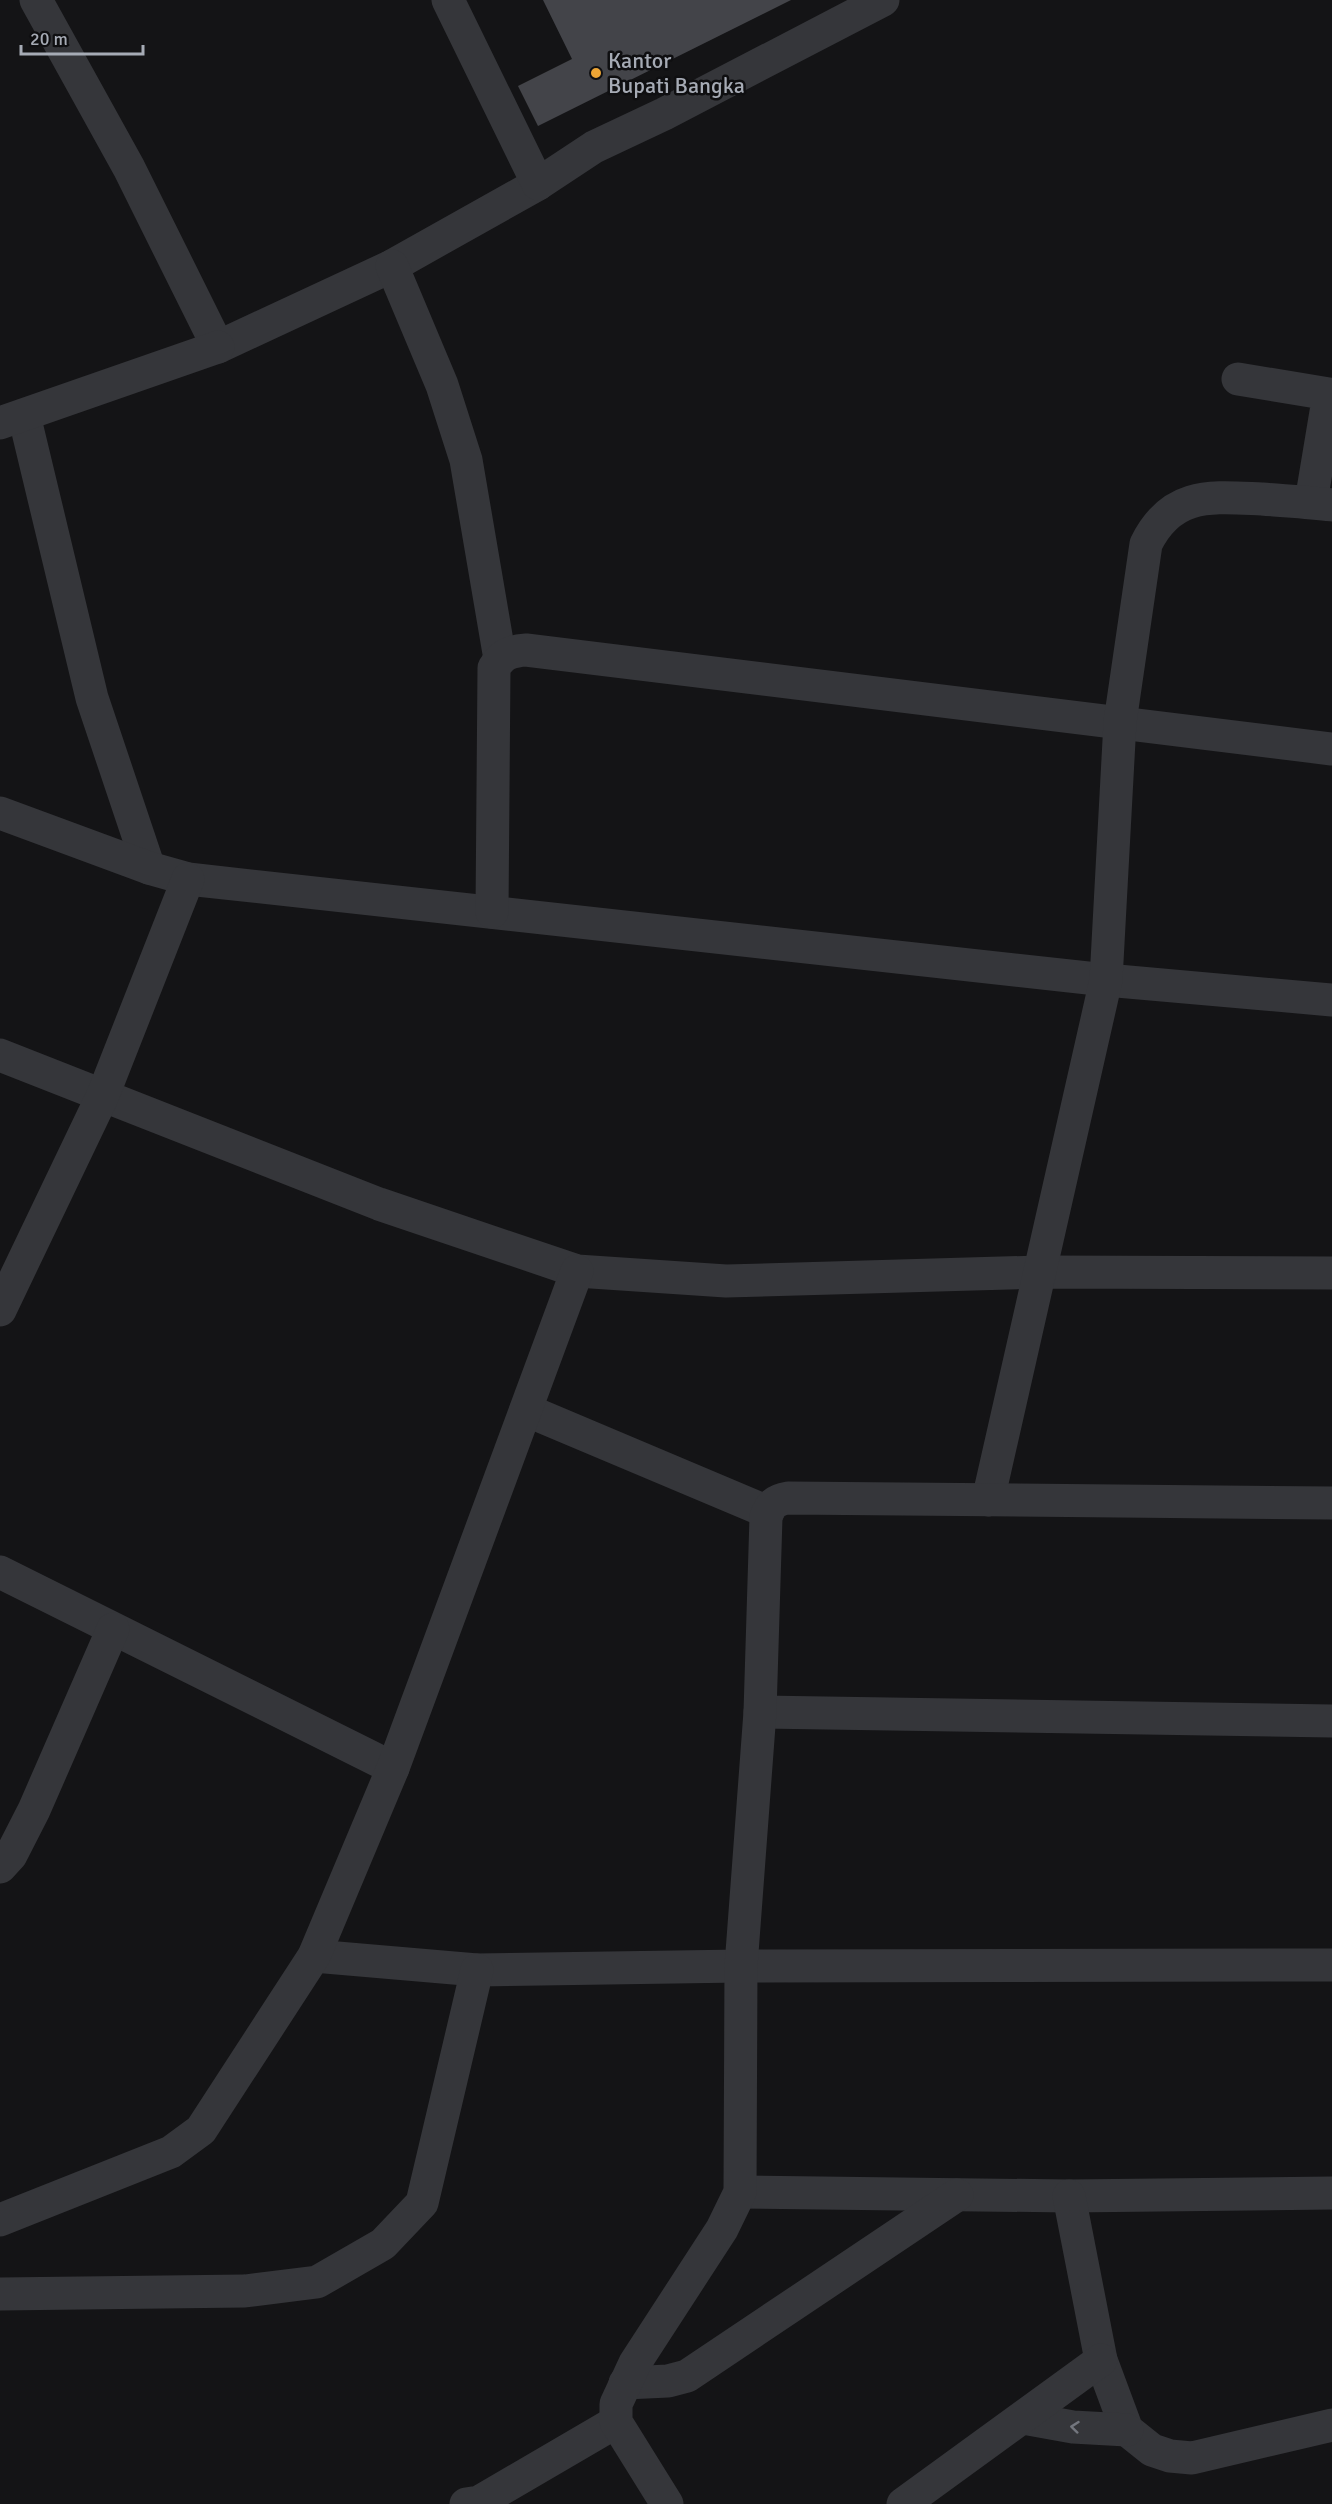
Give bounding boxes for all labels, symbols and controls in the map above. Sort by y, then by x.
scale bar [21,18,142,56]
text: 20 m [30,28,68,50]
place label: Kantor Bupati Bangka [608,47,745,99]
marker: Kantor Bupati Bangka [589,66,603,80]
one-way arrow [1070,2421,1079,2434]

